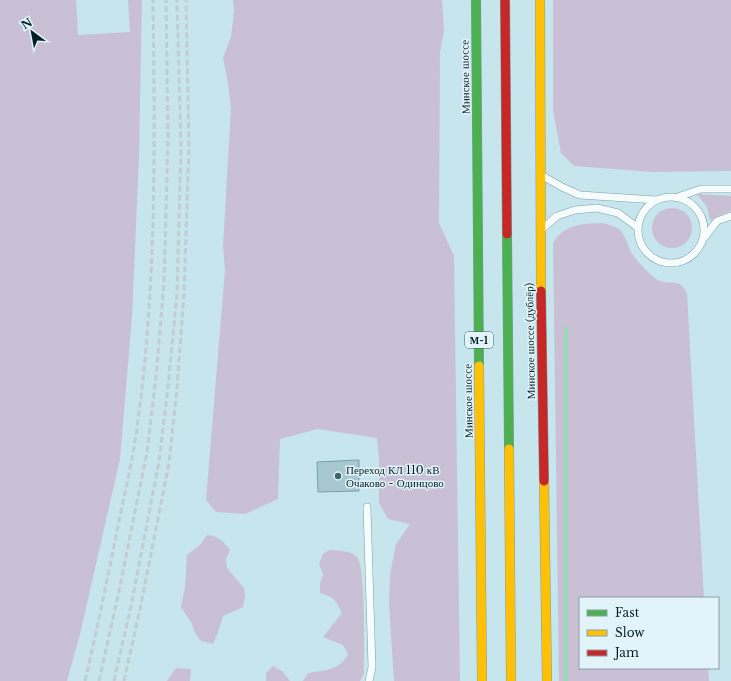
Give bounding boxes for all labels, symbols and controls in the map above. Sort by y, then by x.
north arrow [12,12,52,52]
text: N [19,14,35,32]
street label: Минское шоссе [457,40,473,114]
street label: Минское шоссе (дублёр) [522,282,538,399]
road number: М-1 [465,332,493,348]
street label: Минское шоссе [460,364,476,438]
place label: Переход КЛ 110 кВ Очаково - Одинцово [346,463,444,490]
marker: Переход КЛ 110 кВ Очаково - Одинцово [333,471,343,481]
legend [579,597,719,669]
text: Fast [615,605,640,620]
text: Slow [615,625,645,640]
text: Jam [613,645,639,660]

